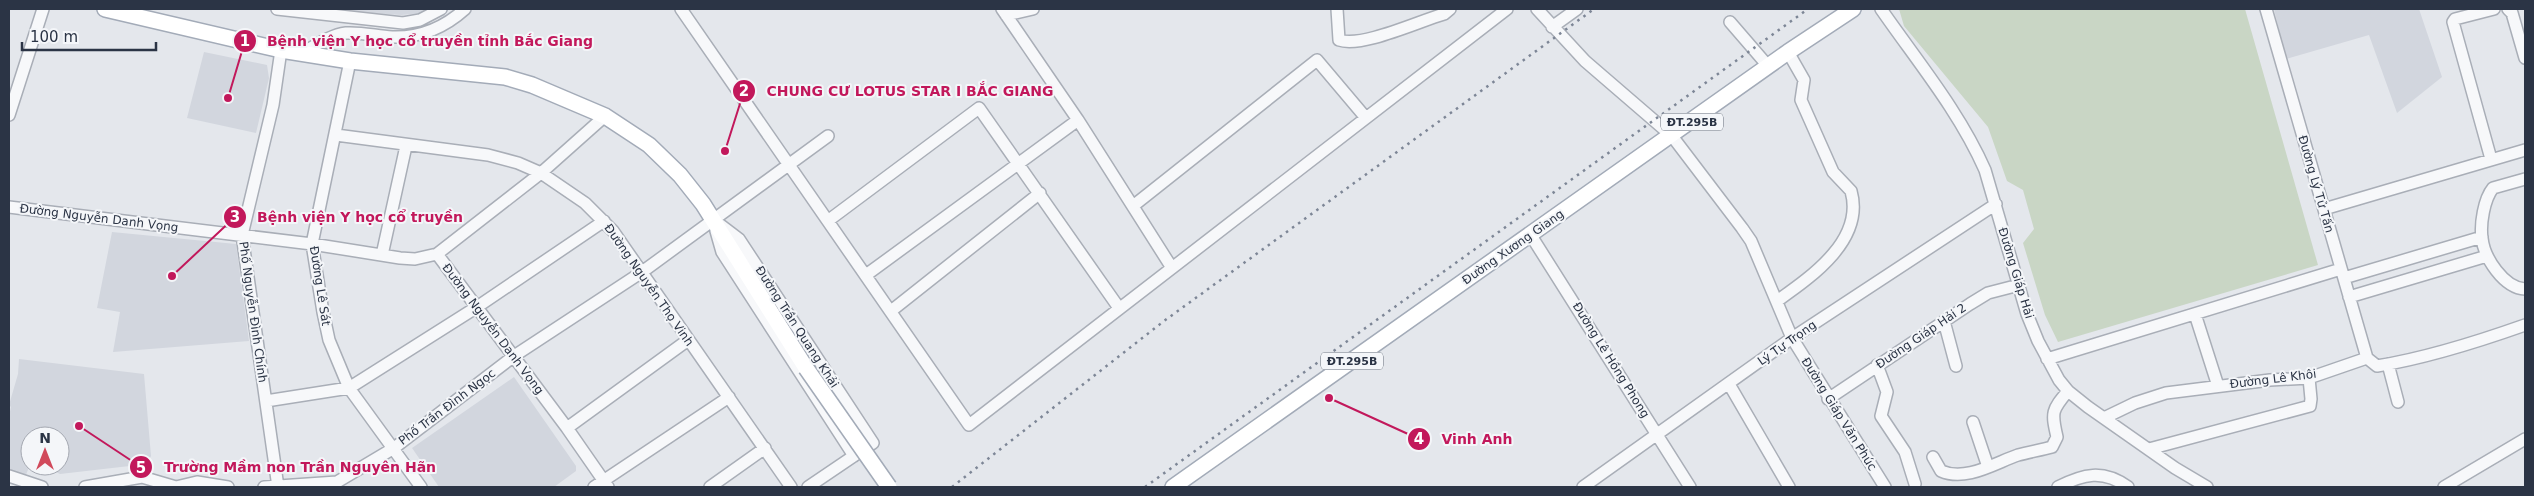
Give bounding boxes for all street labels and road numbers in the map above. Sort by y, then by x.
road number: ĐT.295B [1661,114,1723,130]
street label: Đường Lý Tử Tấn [2295,134,2337,234]
street label: Đường Nguyễn Danh Vọng [19,201,179,235]
street label: Đường Xương Giang [1460,207,1566,287]
street label: Đường Nguyễn Thọ Vinh [601,221,697,349]
street label: Đường Giáp Hải [1996,226,2036,320]
street label: Phố Nguyễn Đình Chính [236,241,270,383]
street label: Đường Lê Sát [307,245,333,327]
street label: Đường Nguyễn Danh Vọng [439,261,547,397]
street label: Đường Trần Quang Khải [752,264,842,390]
street label: Đường Lê Hồng Phong [1570,300,1652,420]
street label: Đường Giáp Hải 2 [1873,301,1969,371]
street label: Lý Tự Trọng [1755,318,1819,368]
road number: ĐT.295B [1321,352,1383,370]
street label: Đường Giáp Văn Phúc [1798,355,1880,473]
street label: Phố Trần Đình Ngọc [396,366,498,448]
street label: Đường Lê Khôi [2229,367,2317,391]

